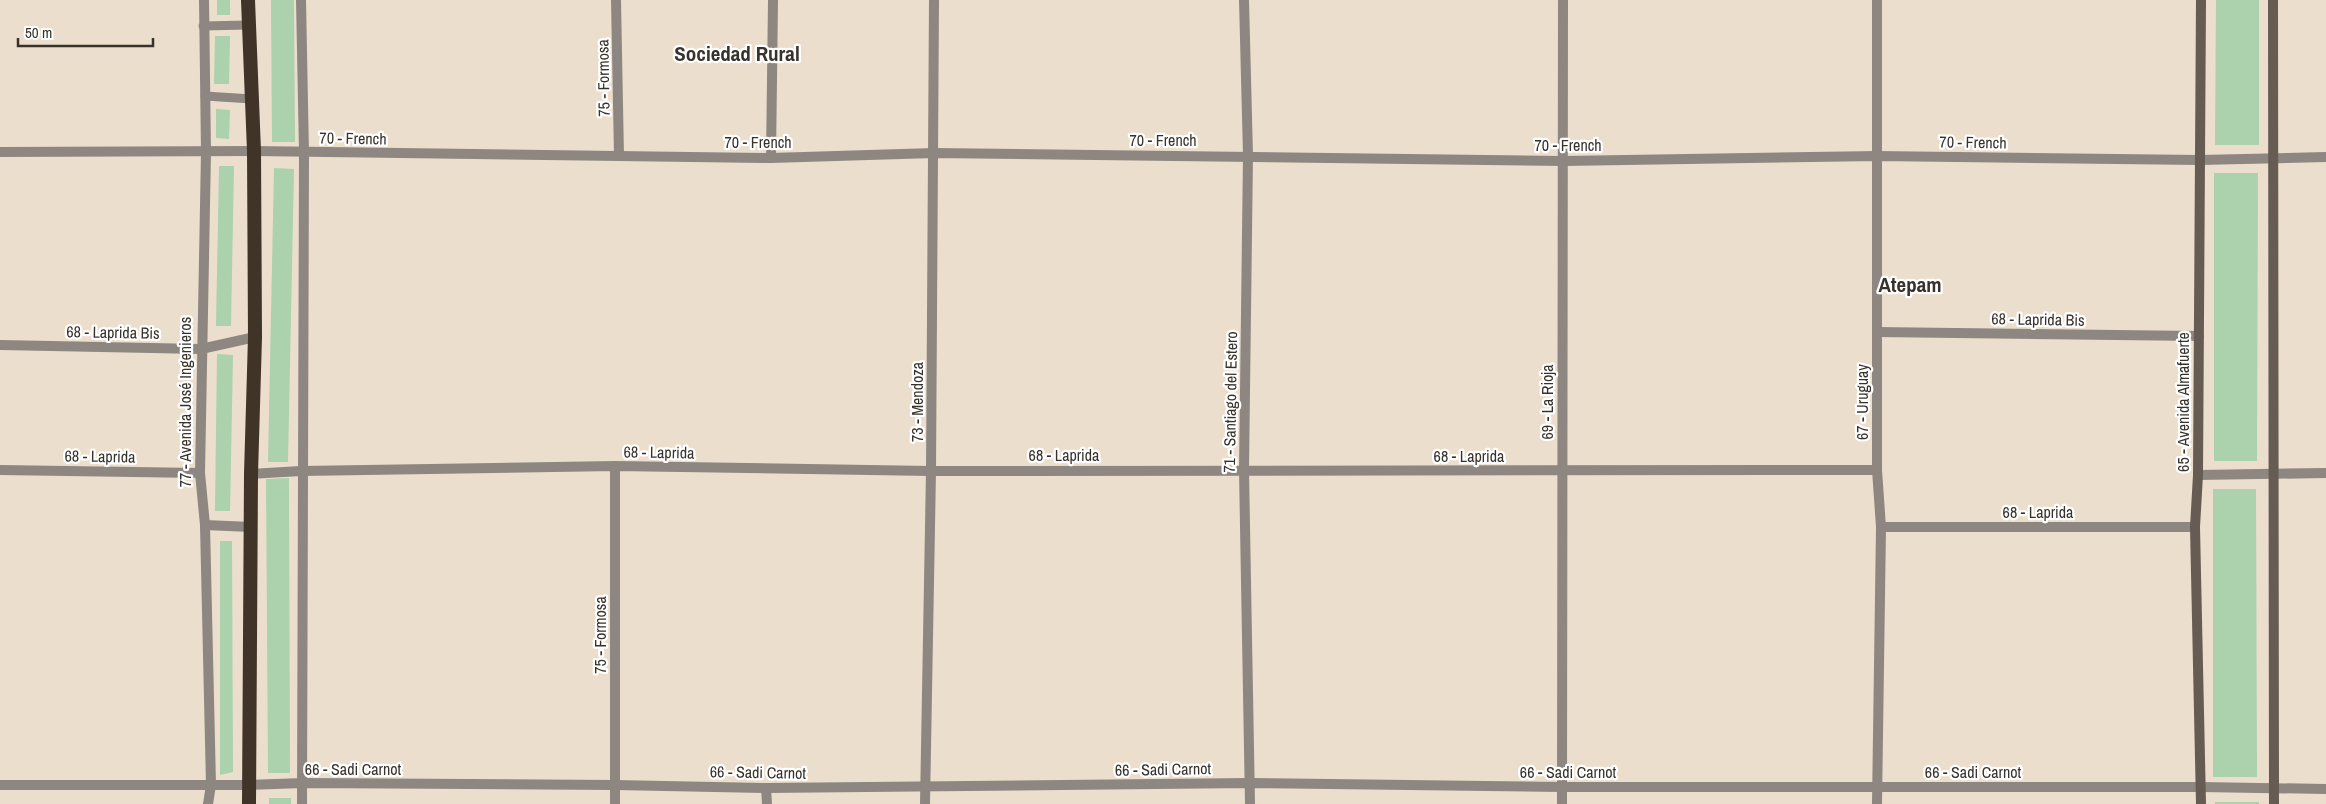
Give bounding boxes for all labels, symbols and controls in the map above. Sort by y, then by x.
scale bar [18,15,152,47]
text: 50 m [25,22,52,43]
street label: 75 - Formosa [591,38,615,117]
district label: Sociedad Rural [674,39,800,68]
street label: 70 - French [319,126,387,150]
street label: 70 - French [1129,129,1197,151]
street label: 70 - French [1939,130,2007,154]
street label: 70 - French [724,131,792,153]
street label: 70 - French [1534,134,1602,156]
district label: Atepam [1878,270,1942,299]
street label: 68 - Laprida Bis [1991,307,2085,331]
street label: 77 - Avenida José Ingenieros [174,317,196,487]
street label: 68 - Laprida Bis [66,320,160,344]
street label: 71 - Santiago del Estero [1218,331,1242,473]
street label: 65 - Avenida Almafuerte [2172,332,2194,472]
street label: 73 - Mendoza [906,361,928,442]
street label: 69 - La Rioja [1536,364,1558,440]
street label: 67 - Uruguay [1851,364,1873,440]
street label: 68 - Laprida [623,440,695,464]
street label: 68 - Laprida [64,444,136,468]
street label: 68 - Laprida [1029,444,1100,466]
street label: 68 - Laprida [1434,445,1505,467]
street label: 68 - Laprida [2003,501,2074,523]
street label: 75 - Formosa [589,596,611,674]
street label: 66 - Sadi Carnot [1115,757,1212,781]
street label: 66 - Sadi Carnot [305,758,401,780]
street label: 66 - Sadi Carnot [710,760,807,784]
street label: 66 - Sadi Carnot [1520,761,1616,783]
street label: 66 - Sadi Carnot [1925,761,2021,783]

